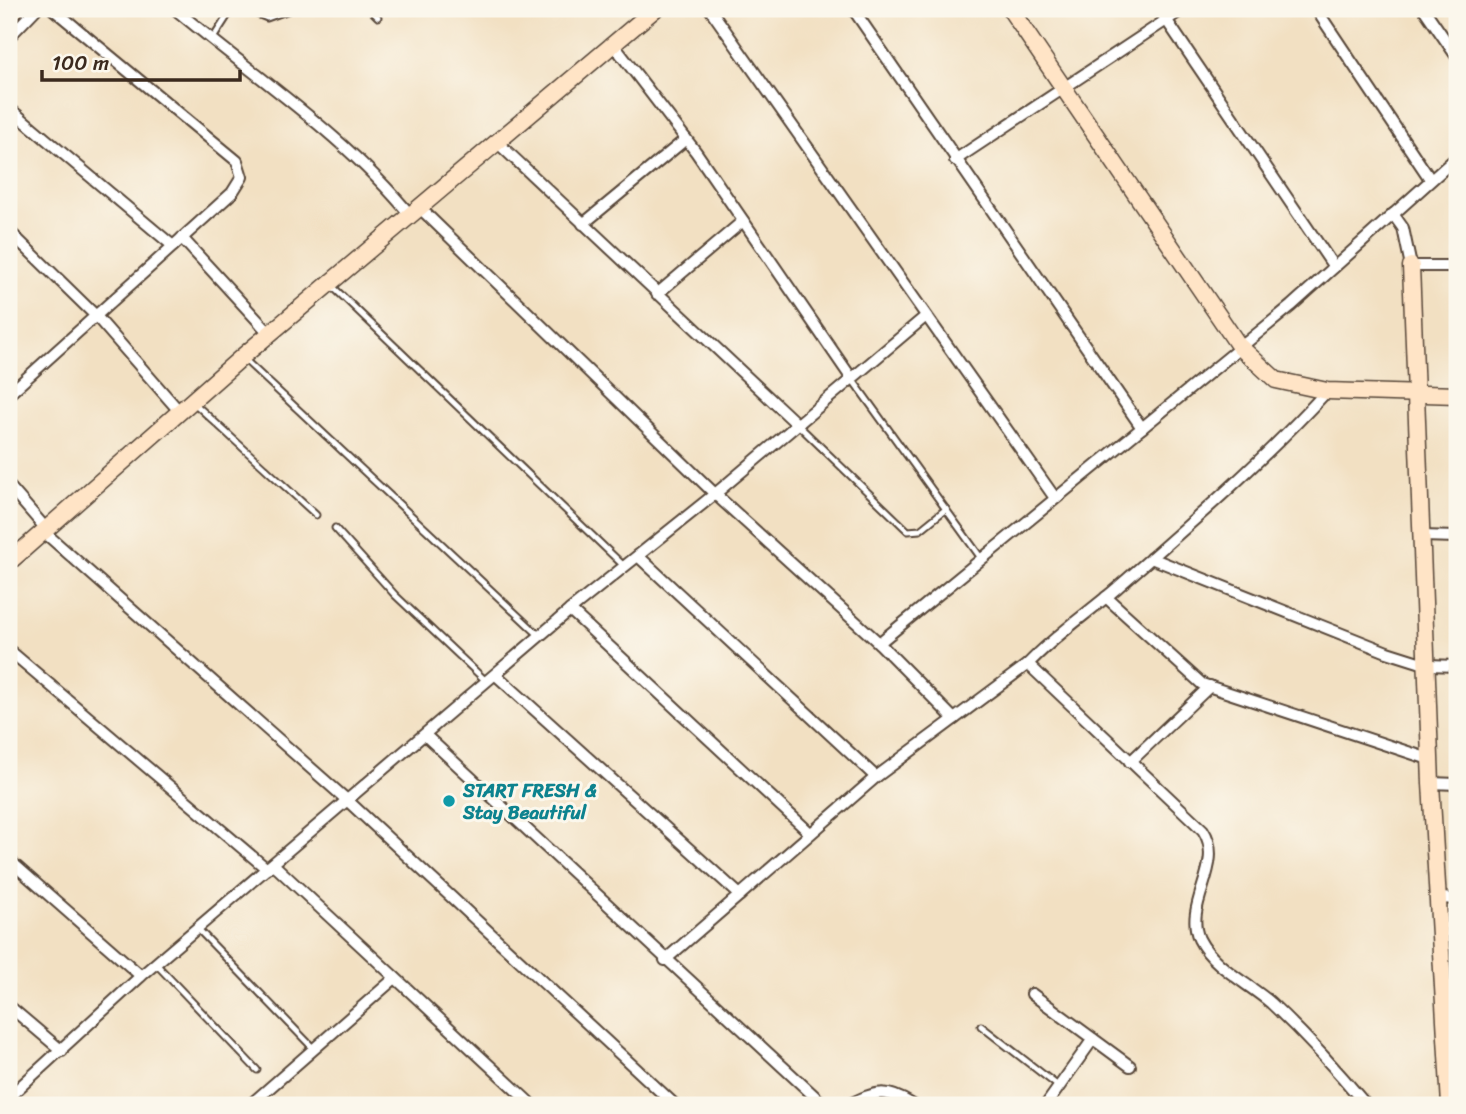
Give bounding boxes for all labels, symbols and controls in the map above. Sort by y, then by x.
scale bar [42,38,240,82]
text: 100 m [52,44,109,82]
place label: START FRESH & Stay Beautiful [462,774,597,829]
marker: START FRESH & Stay Beautiful [441,793,457,809]

